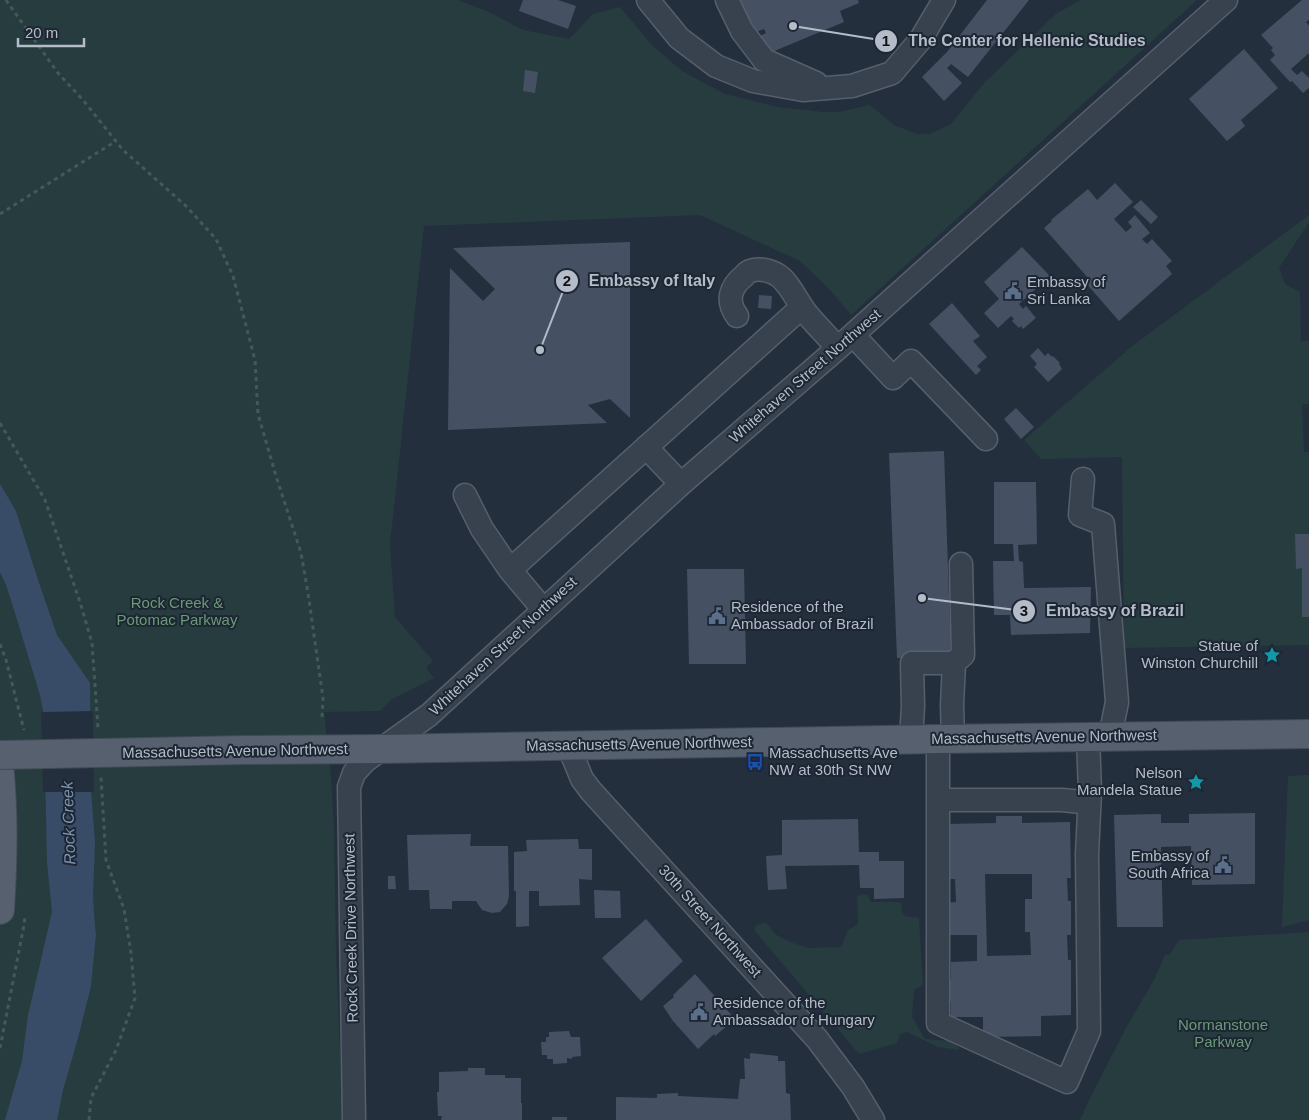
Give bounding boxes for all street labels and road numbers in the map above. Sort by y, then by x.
street label: Whitehaven Street Northwest [725,305,884,446]
street label: Whitehaven Street Northwest [426,572,580,718]
street label: Massachusetts Avenue Northwest [931,726,1158,747]
street label: Massachusetts Avenue Northwest [526,733,753,754]
street label: Massachusetts Avenue Northwest [122,740,349,761]
street label: Rock Creek Drive Northwest [340,832,361,1023]
street label: 30th Street Northwest [656,861,766,981]

